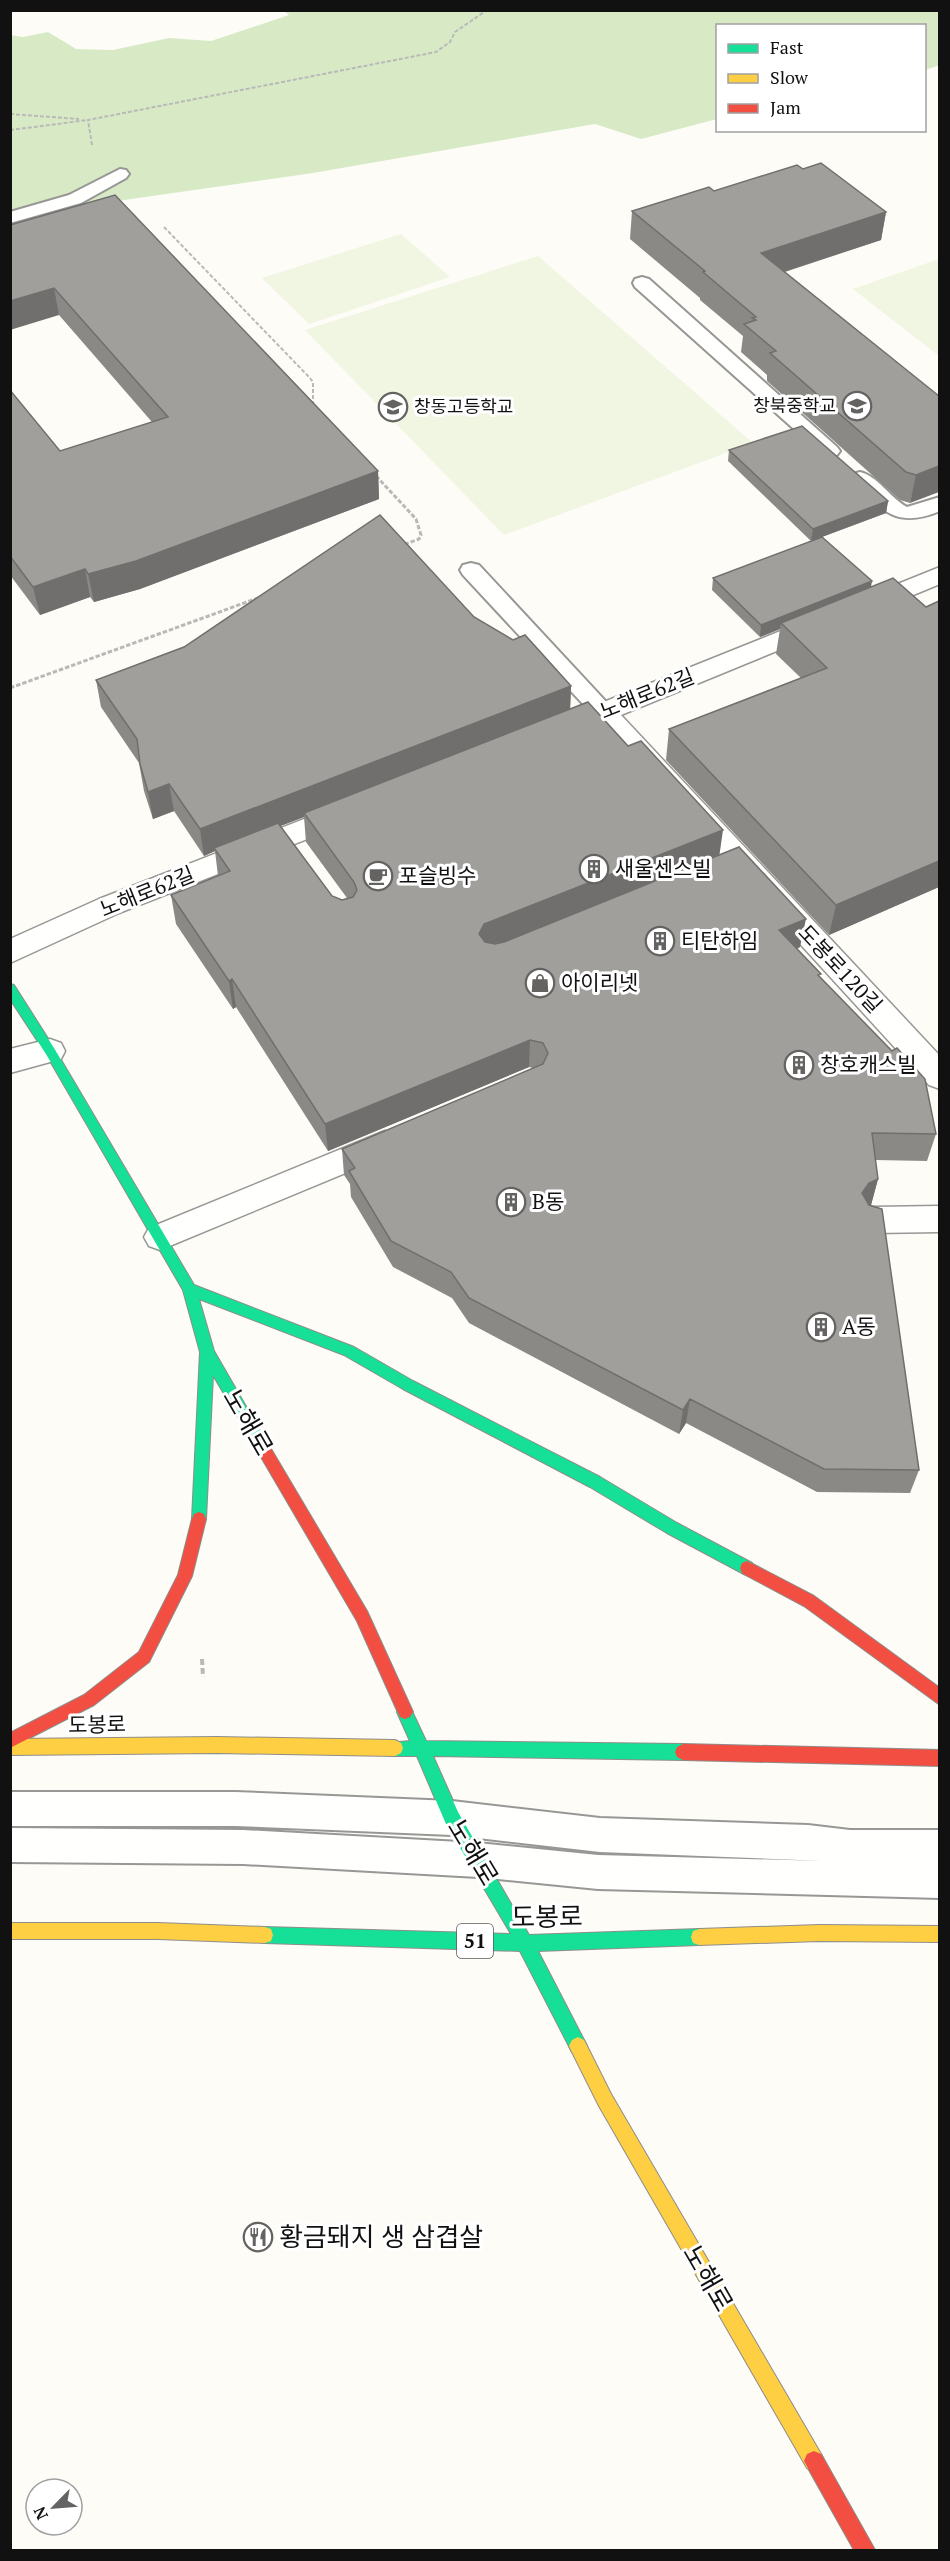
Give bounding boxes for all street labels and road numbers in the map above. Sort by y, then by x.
street label: 노해로62길 [595,661,698,725]
street label: 노해로62길 [95,859,198,923]
street label: 도봉로120길 [793,918,889,1018]
street label: 노해로 [216,1382,282,1461]
street label: 도봉로 [68,1709,126,1739]
street label: 노해로 [441,1812,507,1891]
street label: 도봉로 [511,1898,583,1934]
road number: 51 [457,1924,493,1958]
street label: 노해로 [676,2238,742,2317]

